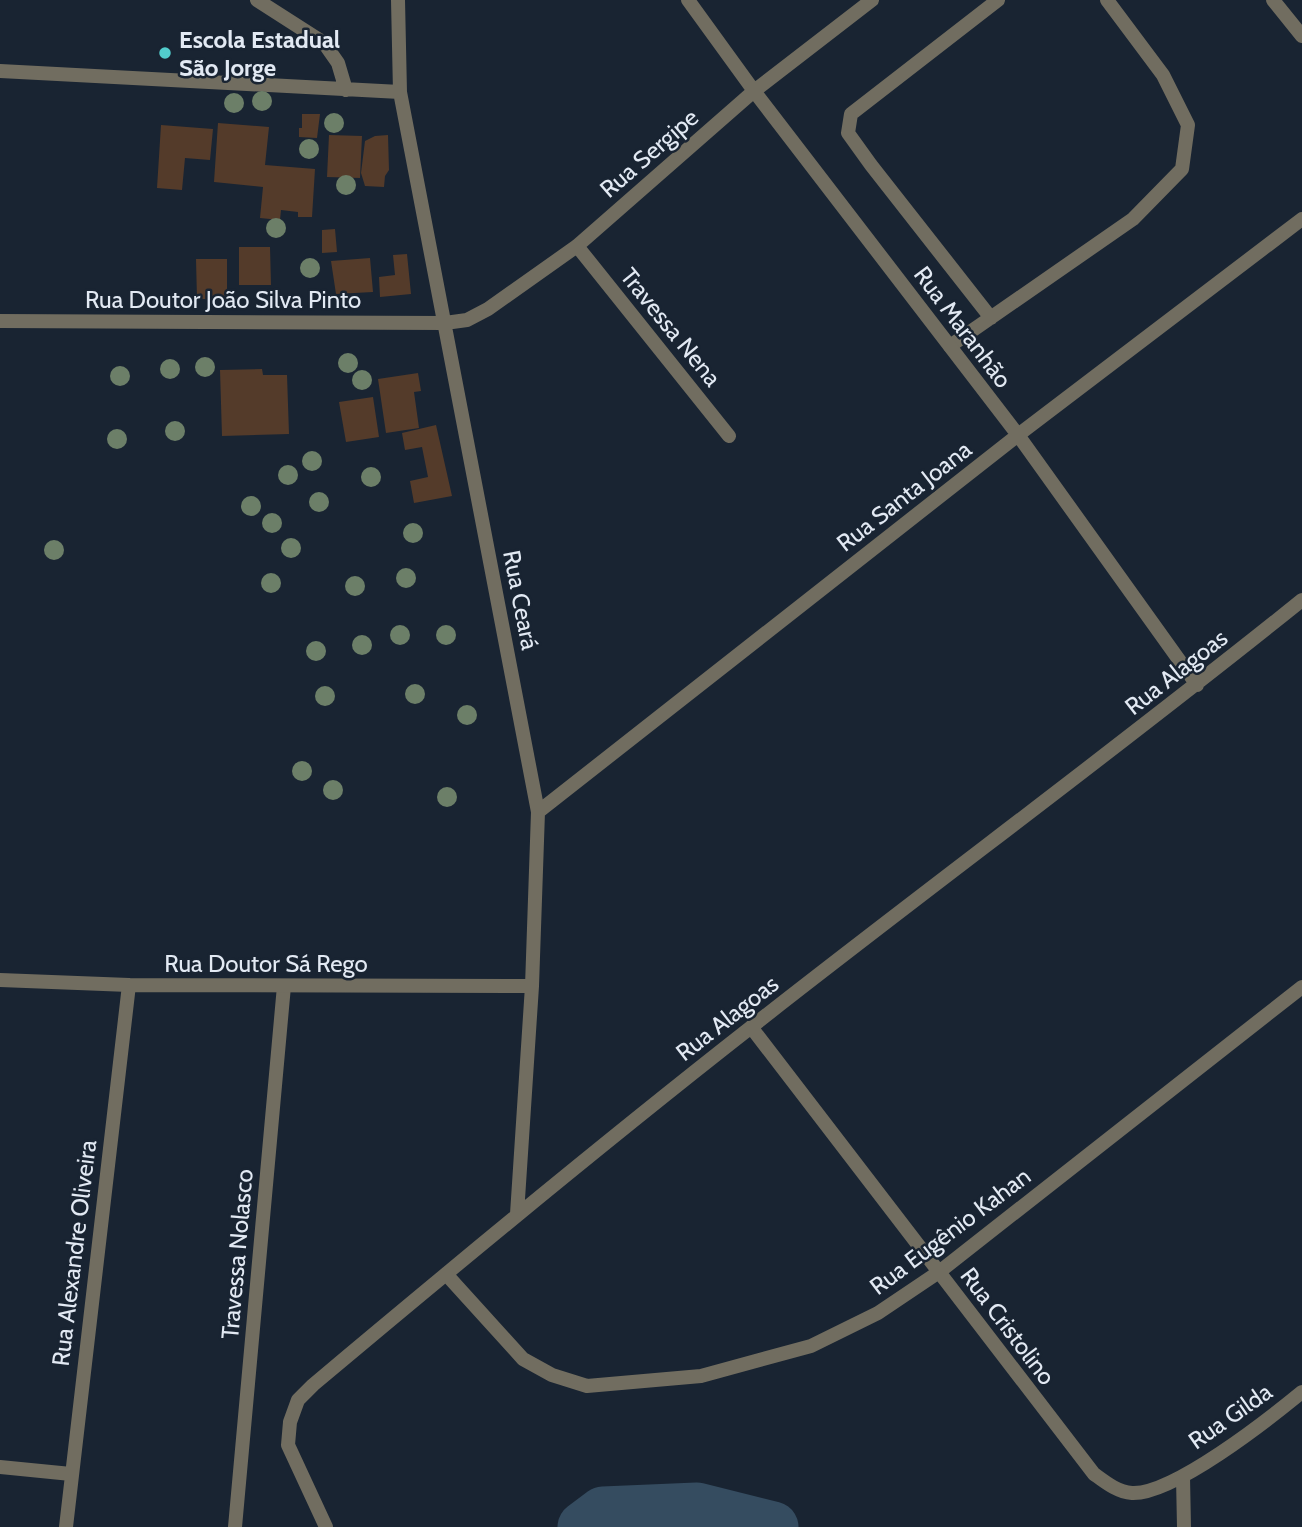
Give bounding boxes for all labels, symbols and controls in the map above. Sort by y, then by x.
place label: Escola Estadual São Jorge [179,25,340,82]
marker: Escola Estadual São Jorge [157,45,173,61]
street label: Rua Sergipe [594,103,704,203]
street label: Rua Maranhão [908,261,1018,393]
street label: Travessa Nena [615,262,728,392]
street label: Rua Doutor João Silva Pinto [85,285,361,314]
street label: Rua Santa Joana [831,434,977,558]
street label: Rua Ceará [497,548,545,653]
street label: Rua Alagoas [1119,623,1233,721]
street label: Rua Doutor Sá Rego [164,949,368,978]
street label: Rua Alagoas [670,969,784,1067]
street label: Rua Alexandre Oliveira [46,1138,102,1368]
street label: Rua Eugênio Kahan [864,1161,1036,1301]
street label: Travessa Nolasco [215,1168,259,1340]
street label: Rua Cristolino [954,1262,1062,1390]
street label: Rua Gilda [1183,1377,1278,1455]

